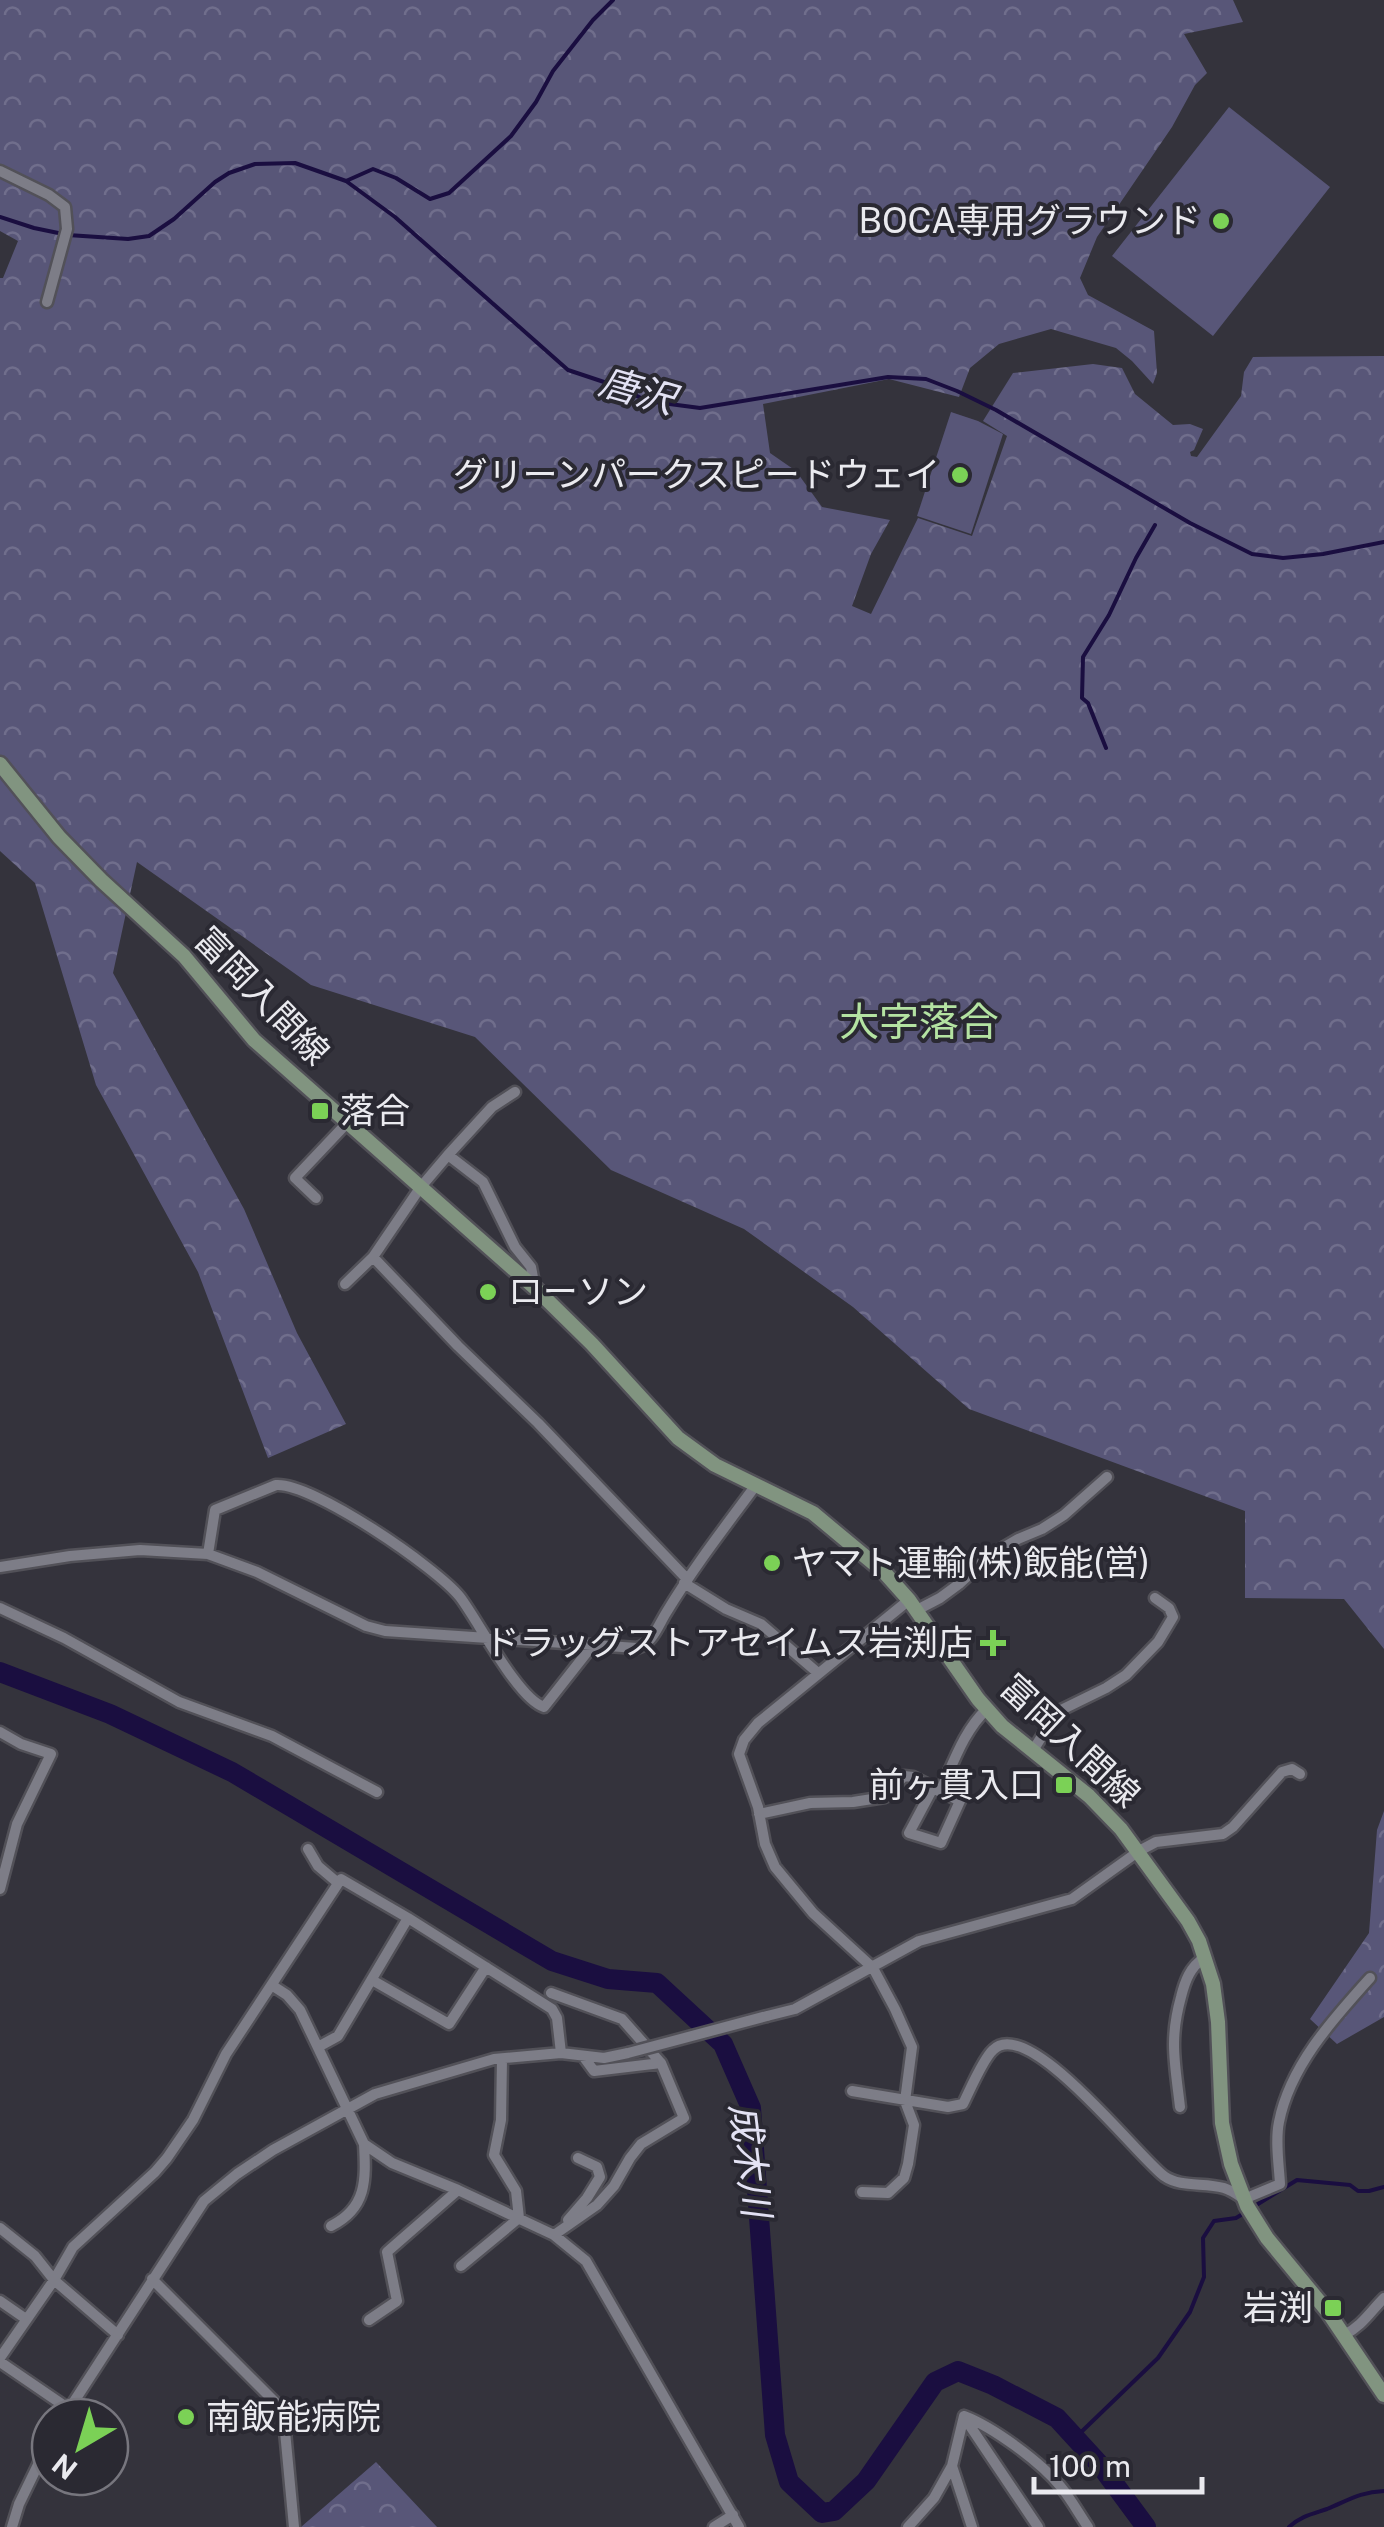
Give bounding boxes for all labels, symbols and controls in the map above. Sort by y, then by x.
place label: BOCA専用グラウンド [859,200,1201,241]
marker: BOCA専用グラウンド [1210,210,1232,232]
water label: 唐沢 [594,358,685,424]
place label: グリーンパークスピードウェイ [453,454,940,495]
marker: グリーンパークスピードウェイ [949,464,971,486]
street label: 富岡入間線 [187,918,338,1073]
district label: 大字落合 [839,998,999,1045]
place label: 落合 [340,1090,410,1131]
marker: 落合 [309,1100,331,1122]
place label: ローソン [508,1271,648,1312]
marker: ローソン [477,1281,499,1303]
place label: ヤマト運輸(株)飯能(営) [792,1542,1150,1583]
marker: ヤマト運輸(株)飯能(営) [761,1552,783,1574]
place label: ドラッグストアセイムス岩渕店 [484,1622,973,1663]
marker: ドラッグストアセイムス岩渕店 [982,1632,1004,1654]
street label: 富岡入間線 [992,1666,1148,1815]
place label: 前ヶ貫入口 [869,1764,1044,1805]
marker: 前ヶ貫入口 [1053,1774,1075,1796]
water label: 成木川 [721,2101,780,2223]
place label: 岩渕 [1243,2287,1313,2328]
marker: 岩渕 [1322,2297,1344,2319]
place label: 南飯能病院 [206,2396,381,2437]
north arrow [30,2397,130,2497]
marker: 南飯能病院 [175,2406,197,2428]
scale bar [1034,2432,1202,2494]
text: N [46,2447,83,2487]
text: 100 m [1049,2448,1131,2484]

